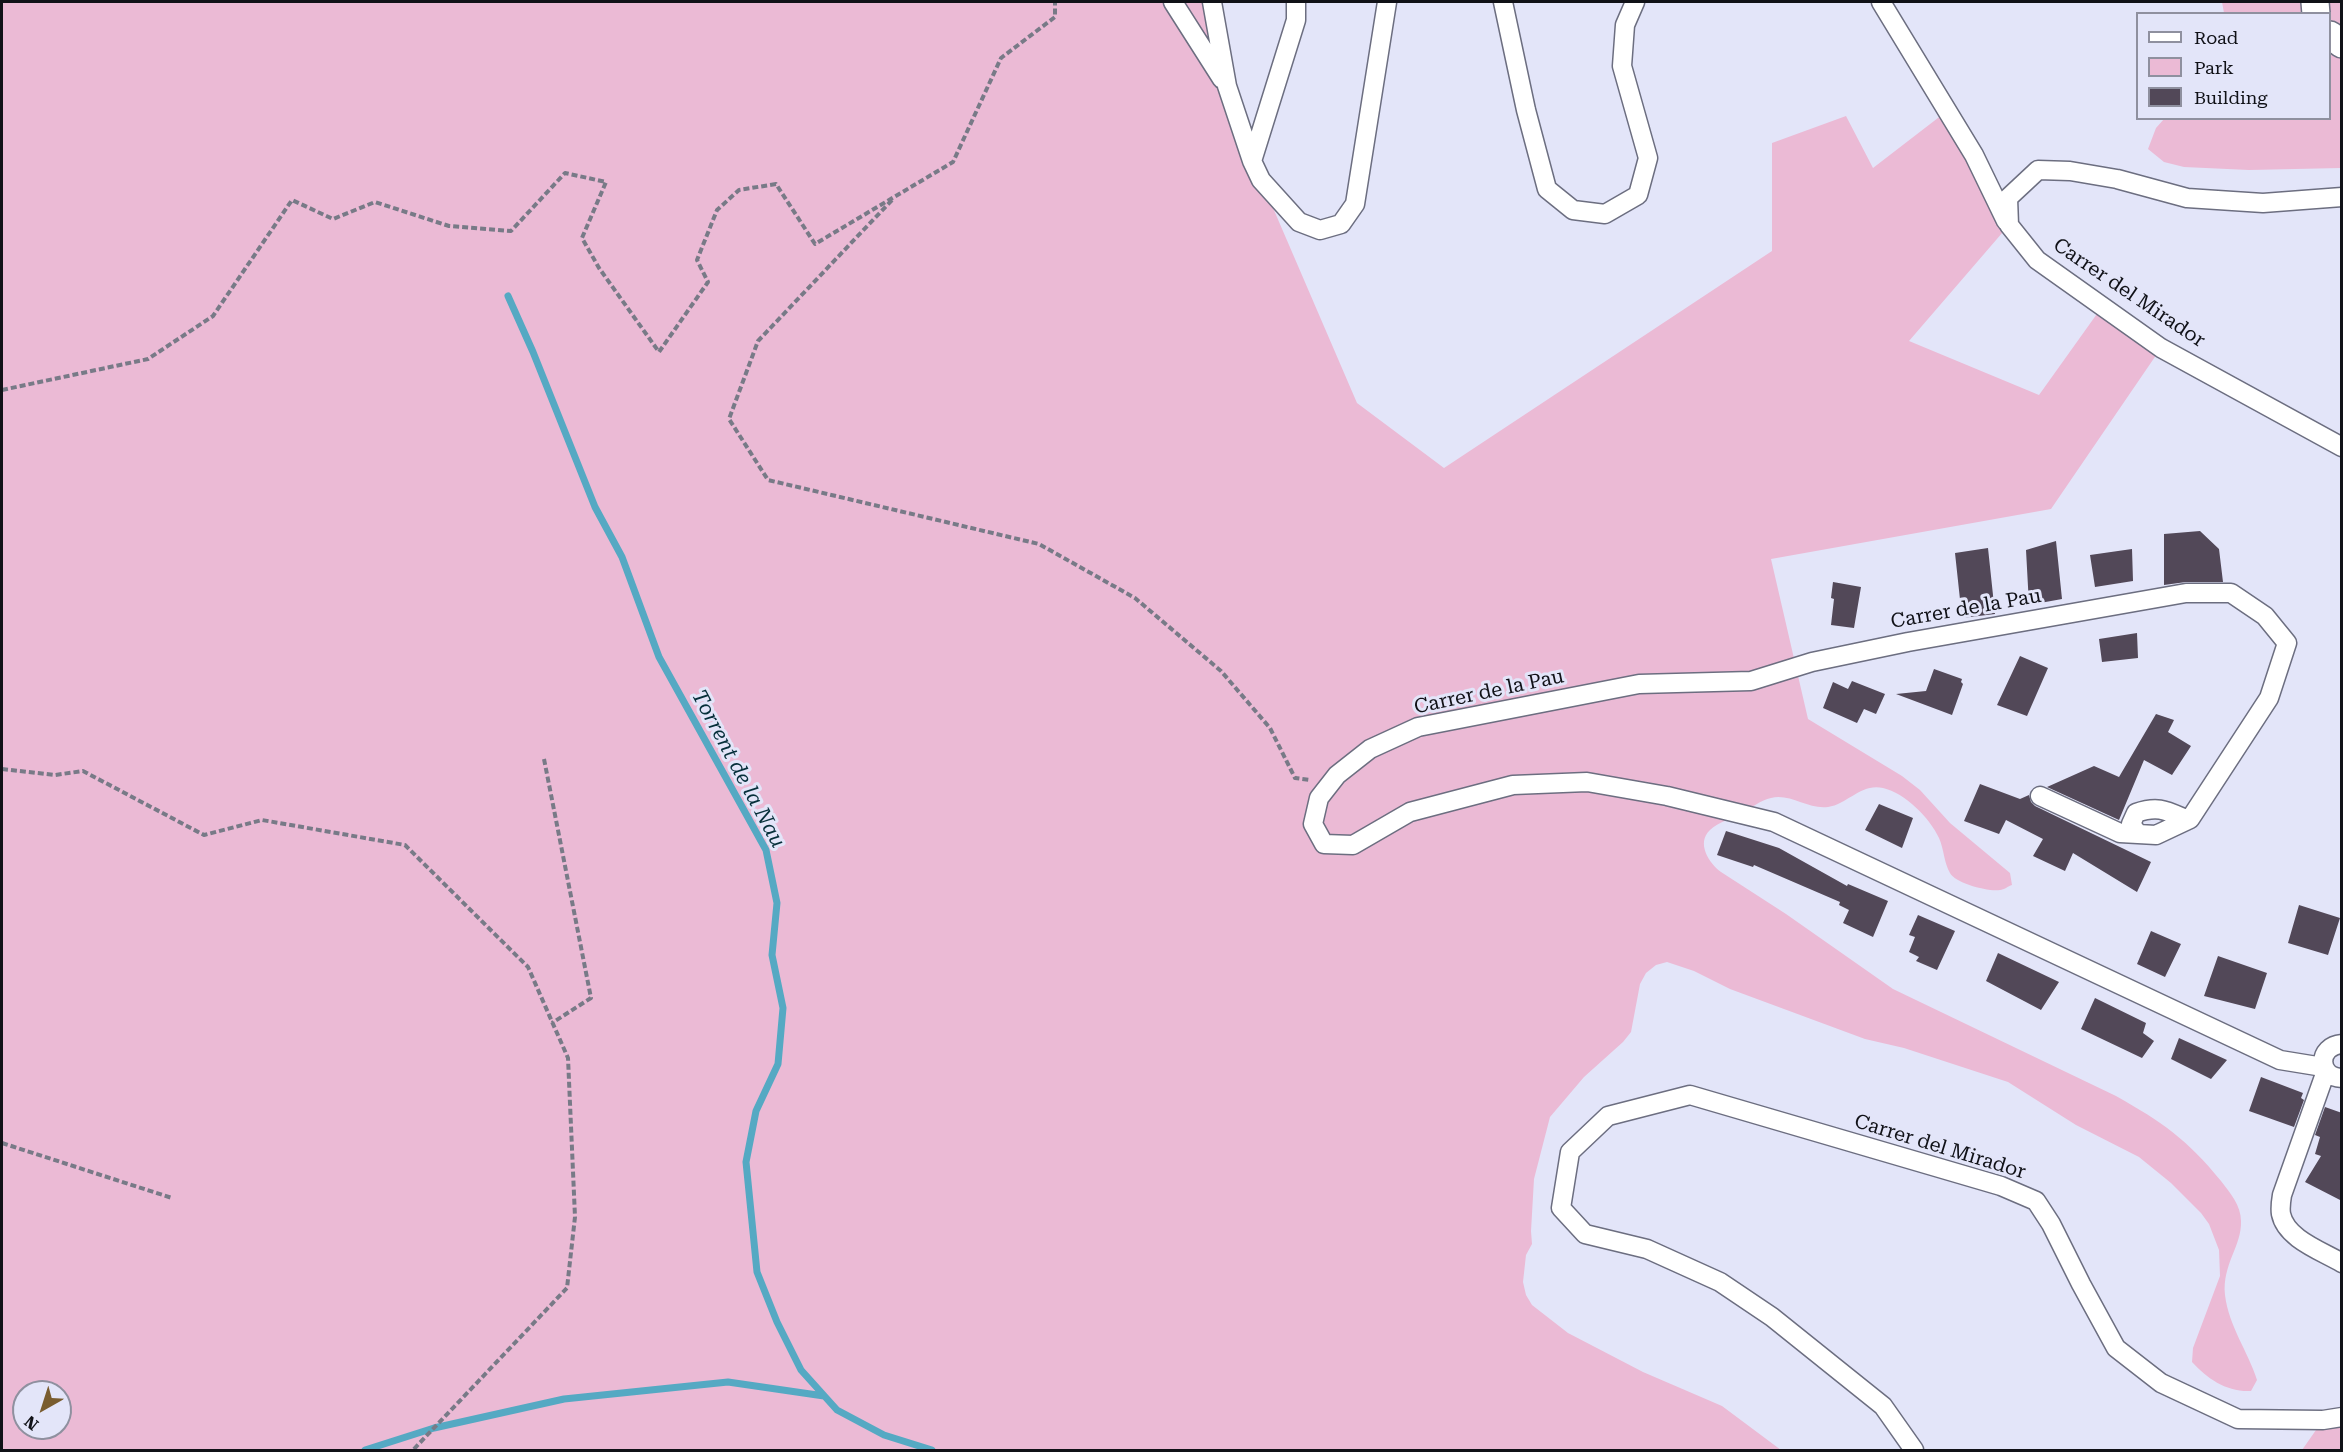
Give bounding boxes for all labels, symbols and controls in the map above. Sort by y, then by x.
legend [2136,12,2331,120]
text: Road [2194,27,2238,48]
text: Park [2194,57,2234,78]
text: Building [2194,87,2268,108]
street label: Carrer del Mirador [2049,233,2209,353]
street label: Carrer de la Pau [1889,584,2043,634]
street label: Carrer de la Pau [1412,664,1566,720]
water label: Torrent de la Nau [686,686,790,852]
street label: Carrer del Mirador [1851,1110,2029,1184]
north arrow [12,1380,72,1440]
text: N [21,1412,42,1434]

